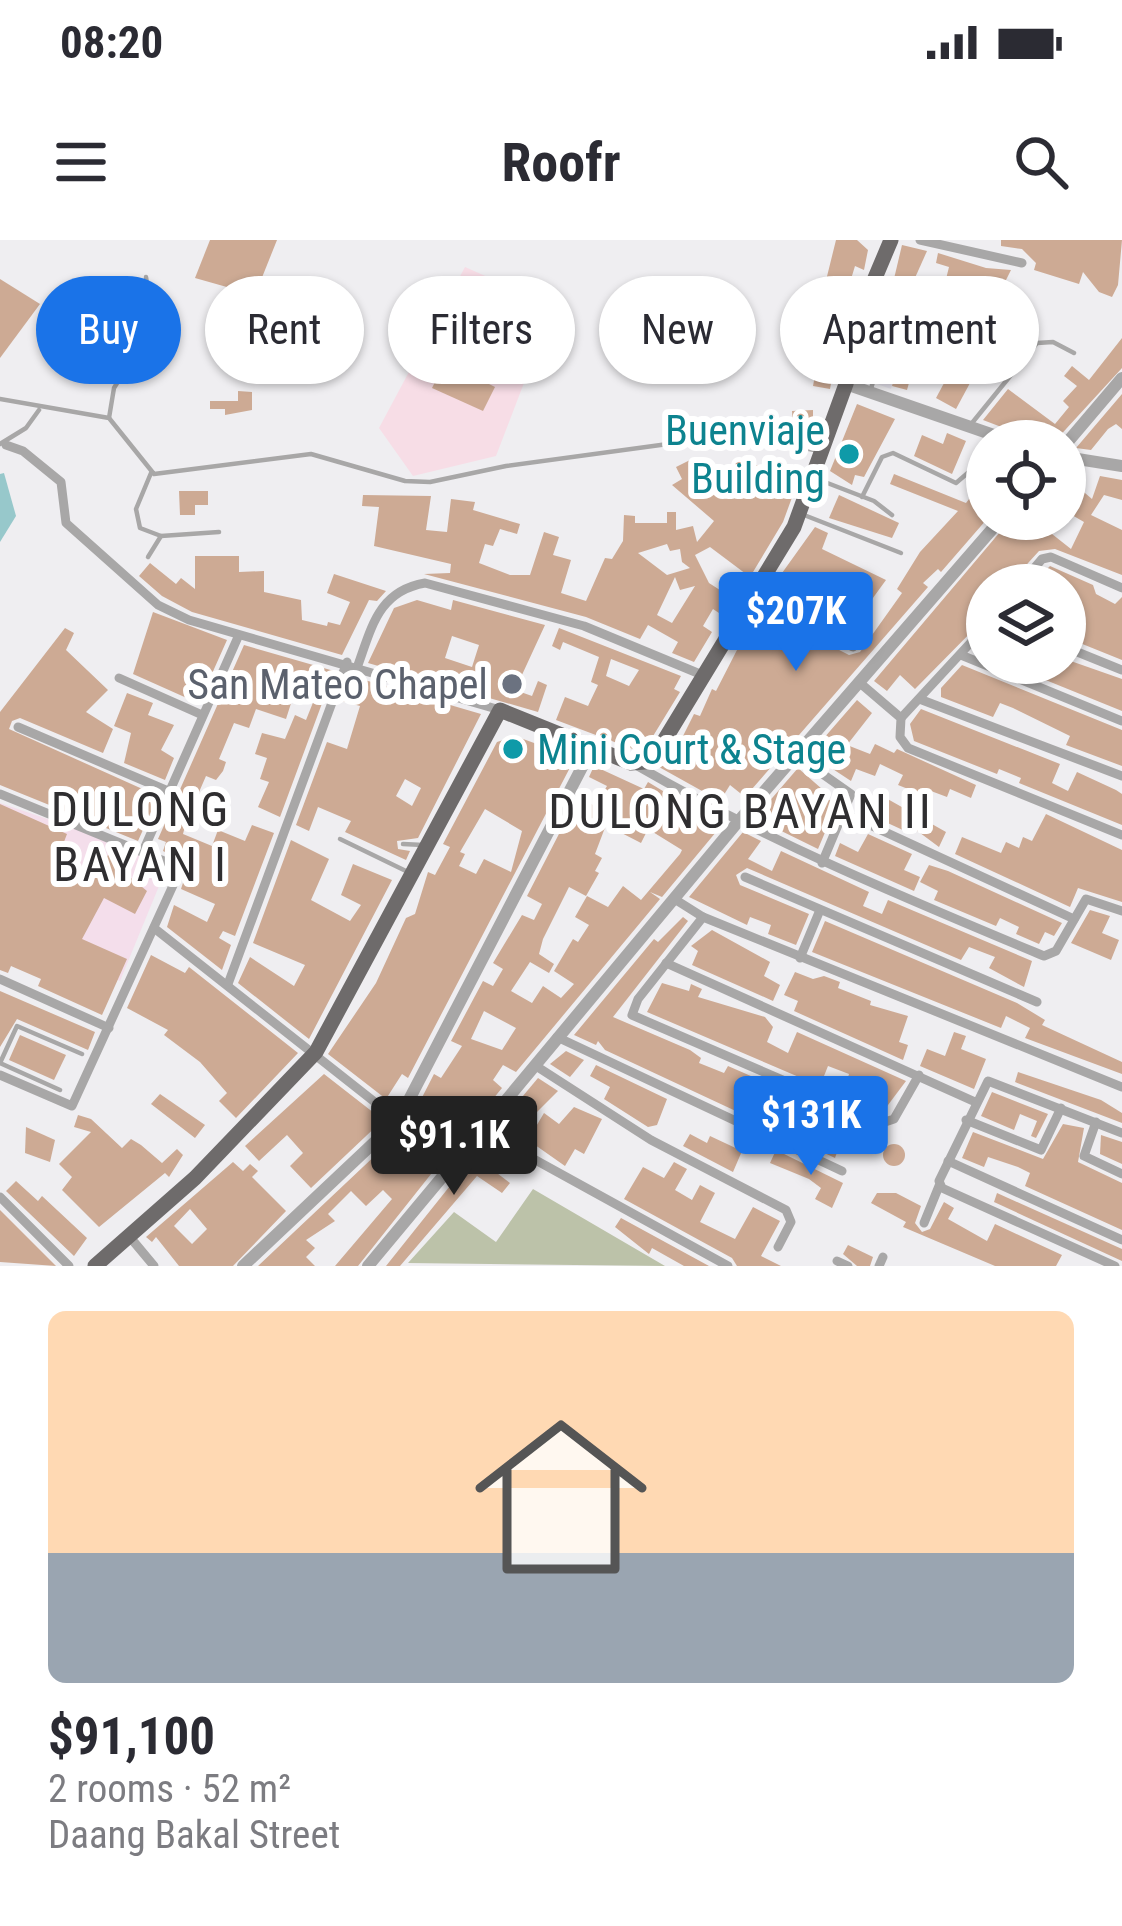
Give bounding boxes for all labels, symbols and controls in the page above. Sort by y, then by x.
text: 08:20 [60,16,163,69]
icon: menu [48,129,114,195]
icon: search [1008,129,1074,195]
text: Roofr [501,131,621,194]
chip: Buy [36,276,181,384]
chip: Rent [205,276,364,384]
chip: Filters [388,276,575,384]
chip: New [599,276,756,384]
chip: Apartment [780,276,1039,384]
place label: Buenviaje Building [665,406,825,503]
map controls [966,420,1086,684]
button: locate [966,420,1086,540]
marker: Buenviaje Building [836,441,862,467]
button: layers [966,564,1086,684]
pin: $207K [712,572,880,674]
text: $207K [746,588,846,634]
place label: San Mateo Chapel [187,660,488,709]
marker: San Mateo Chapel [499,671,525,697]
place label: Mini Court & Stage [537,725,846,774]
marker: Mini Court & Stage [500,736,526,762]
district label: DULONG BAYAN I [51,781,231,893]
district label: DULONG BAYAN II [548,783,934,840]
pin: $131K [727,1076,895,1178]
text: $131K [761,1092,861,1138]
pin: $91.1K [356,1096,552,1198]
text: $91.1K [398,1112,510,1158]
icon: home [453,1389,669,1605]
text: $91,100 [48,1707,215,1766]
text: 2 rooms · 52 m² [48,1766,291,1812]
text: Daang Bakal Street [48,1812,340,1858]

